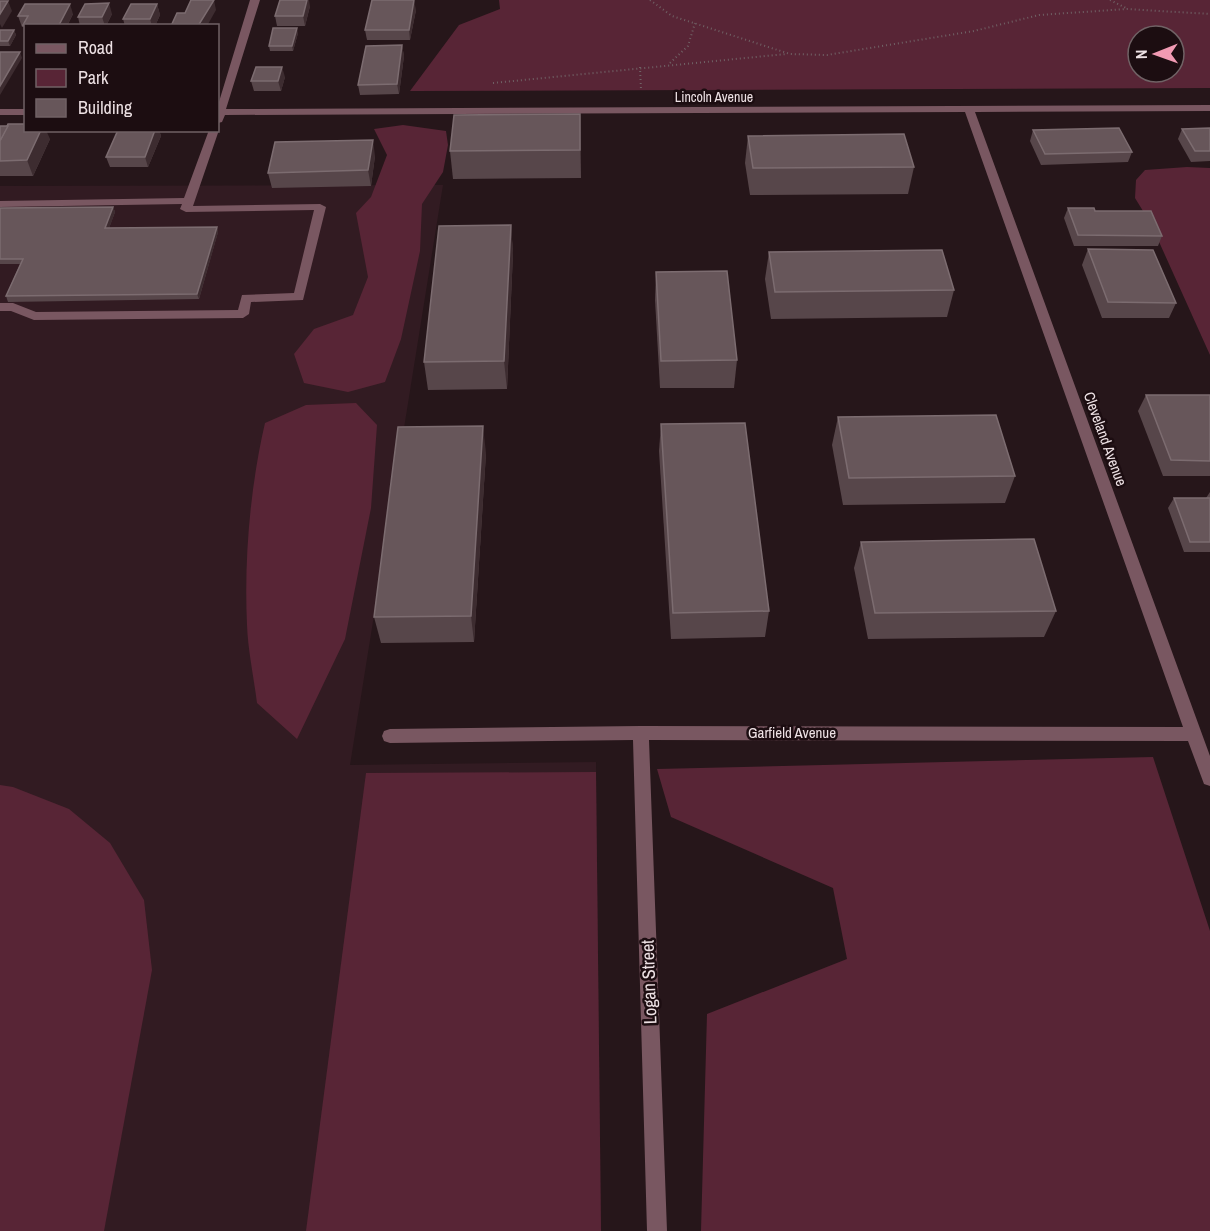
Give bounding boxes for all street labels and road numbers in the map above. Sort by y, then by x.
street label: Lincoln Avenue [675,88,753,106]
street label: Cleveland Avenue [1079,389,1132,489]
street label: Garfield Avenue [748,722,836,743]
street label: Logan Street [635,939,662,1025]

